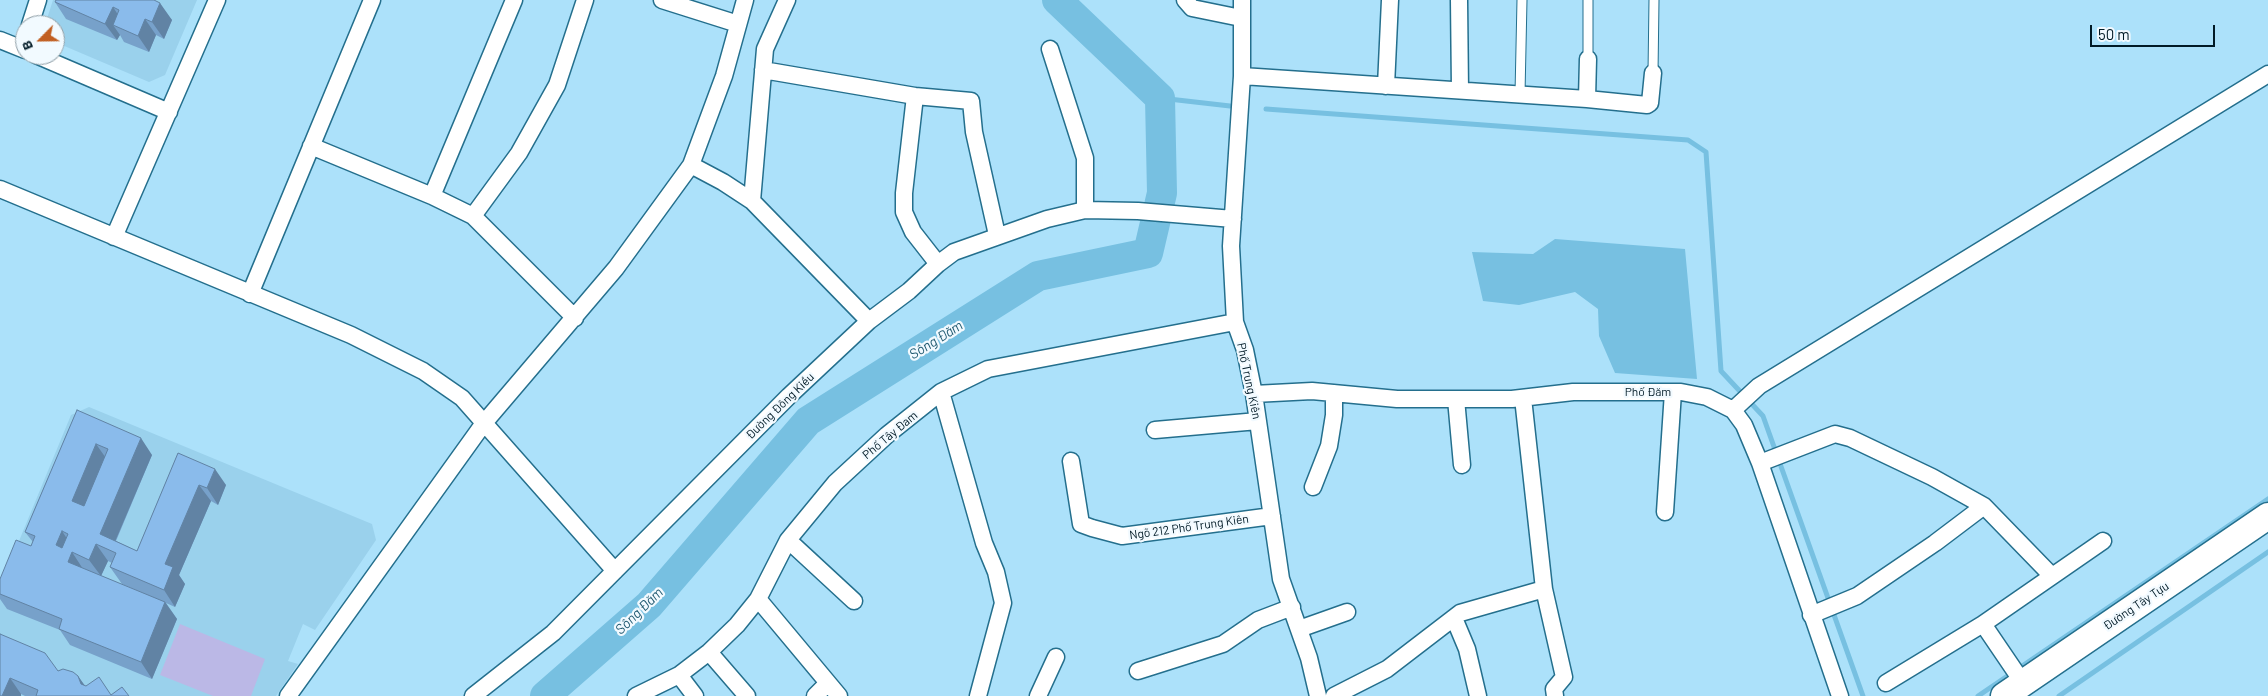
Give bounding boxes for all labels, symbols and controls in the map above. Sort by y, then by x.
north arrow [15,15,65,65]
scale bar [2093,15,2218,47]
text: 50 m [2098,25,2130,43]
text: B [17,38,36,53]
water label: Sông Đăm [906,317,966,363]
street label: Phố Trung Kiên [1234,341,1264,421]
street label: Đường Đông Kiều [743,370,817,442]
street label: Phố Đăm [1625,385,1671,399]
street label: Phố Tây Đam [860,408,920,462]
street label: Ngõ 212 Phố Trung Kiên [1128,511,1250,543]
street label: Đường Tây Tựu [2100,579,2172,633]
water label: Sông Đăm [612,584,666,638]

